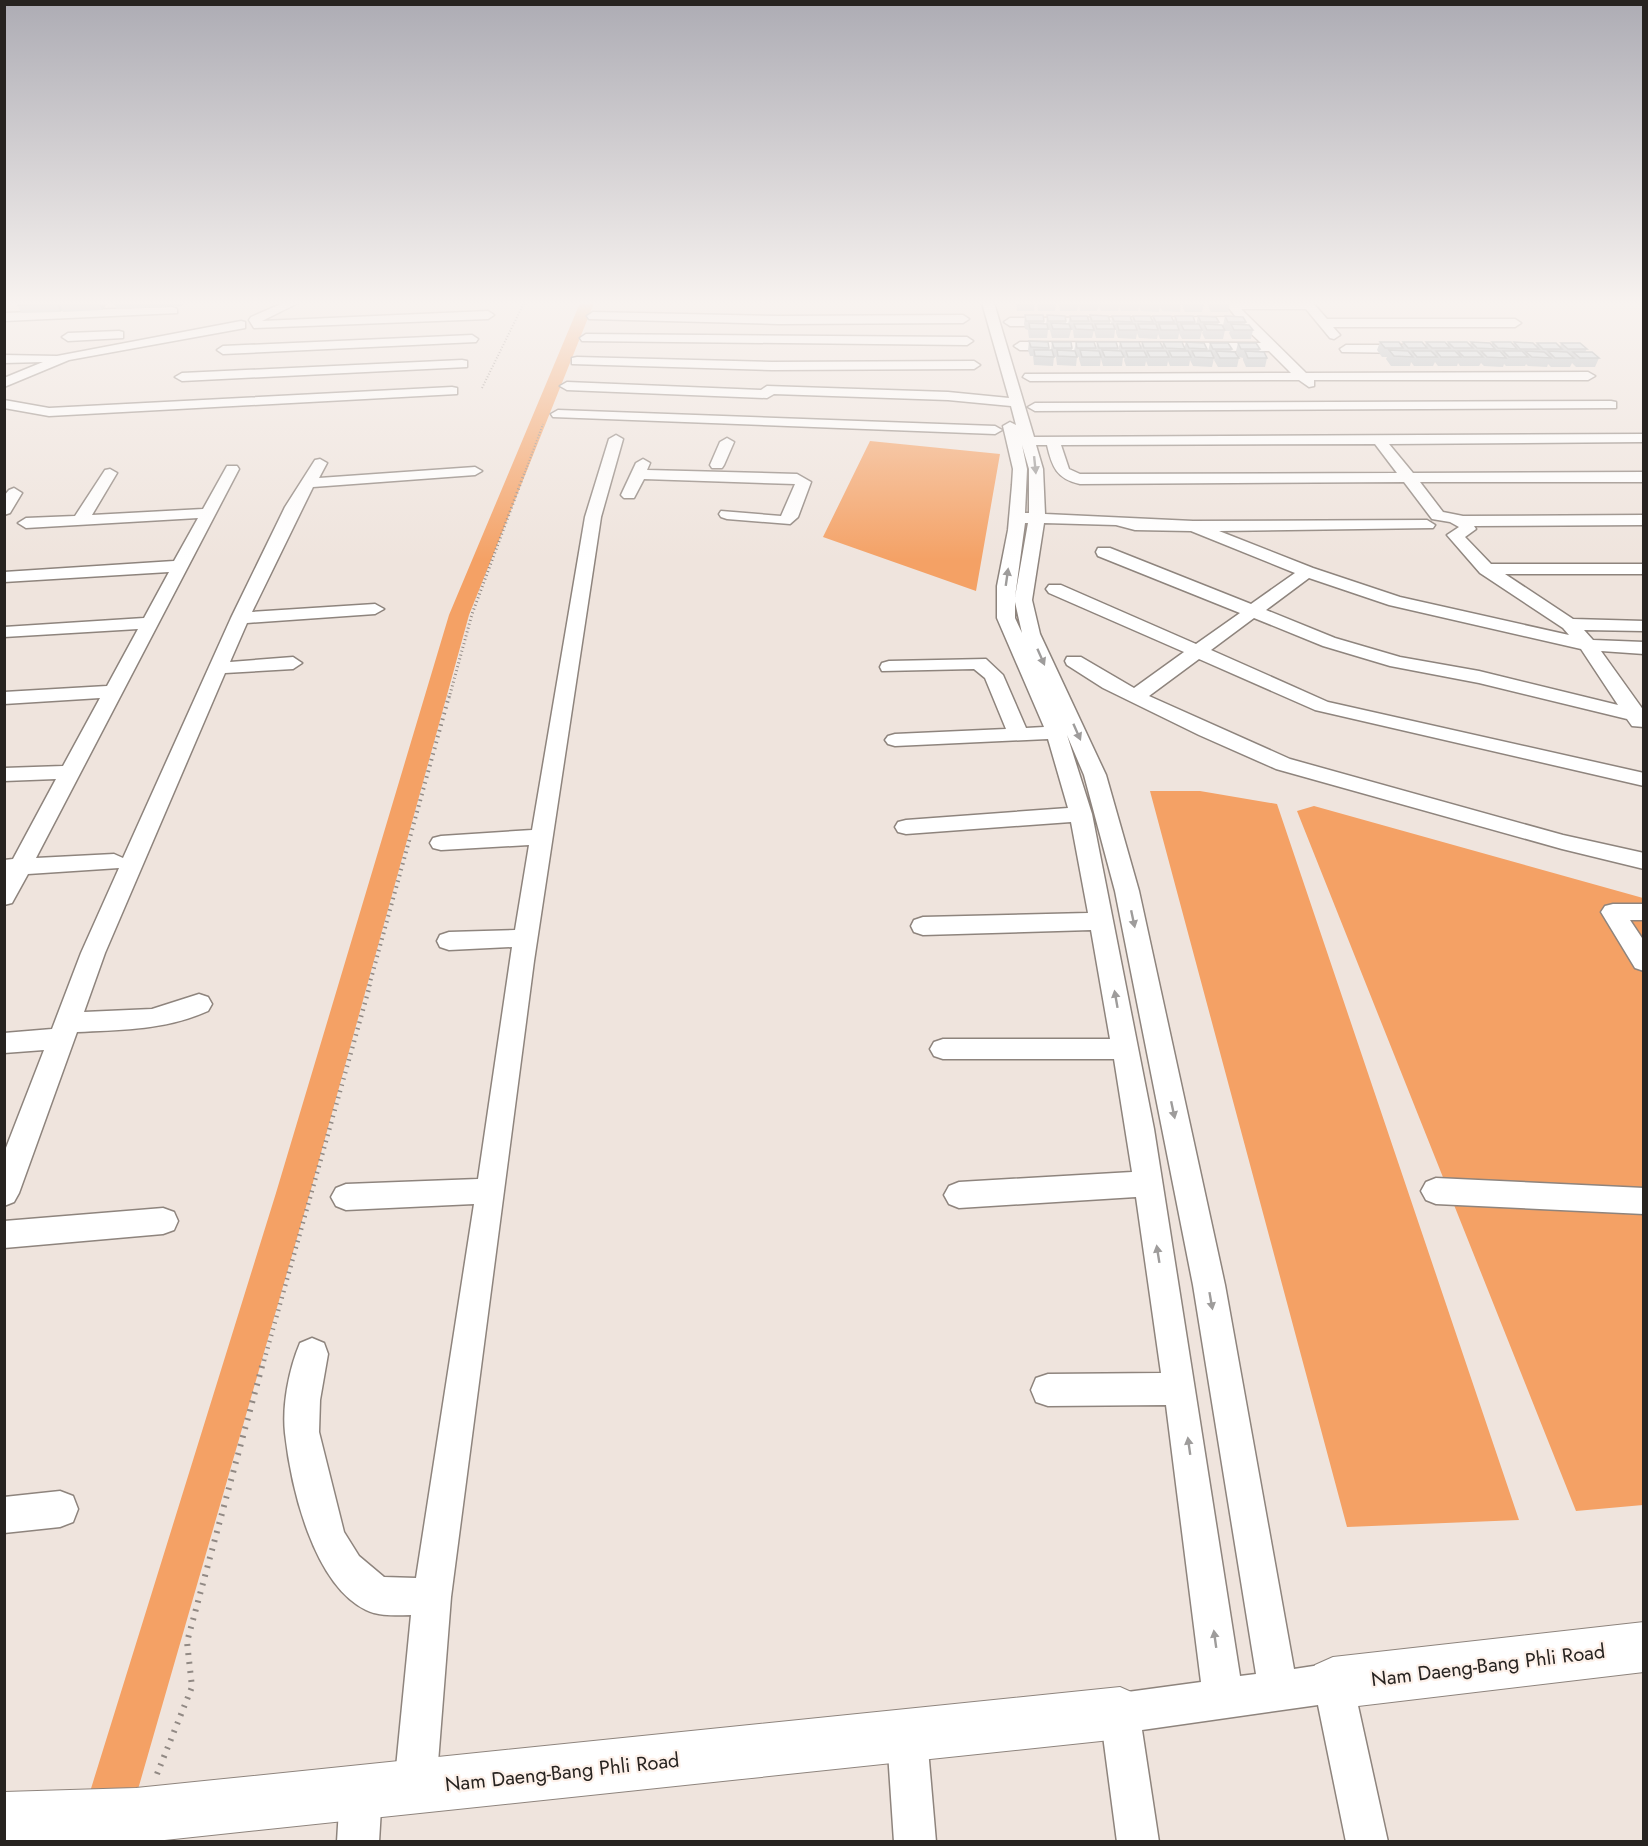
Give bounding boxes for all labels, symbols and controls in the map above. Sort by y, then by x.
one-way arrow [1030,455,1040,474]
one-way arrow [1002,568,1012,587]
one-way arrow [1037,648,1046,666]
one-way arrow [1073,724,1082,741]
one-way arrow [1128,909,1138,928]
one-way arrow [1111,989,1120,1008]
one-way arrow [1169,1100,1178,1119]
one-way arrow [1153,1244,1162,1263]
one-way arrow [1207,1291,1216,1310]
one-way arrow [1184,1437,1193,1456]
one-way arrow [1210,1630,1219,1649]
street label: Nam Daeng-Bang Phli Road [1369,1637,1607,1694]
street label: Nam Daeng-Bang Phli Road [443,1746,681,1799]

